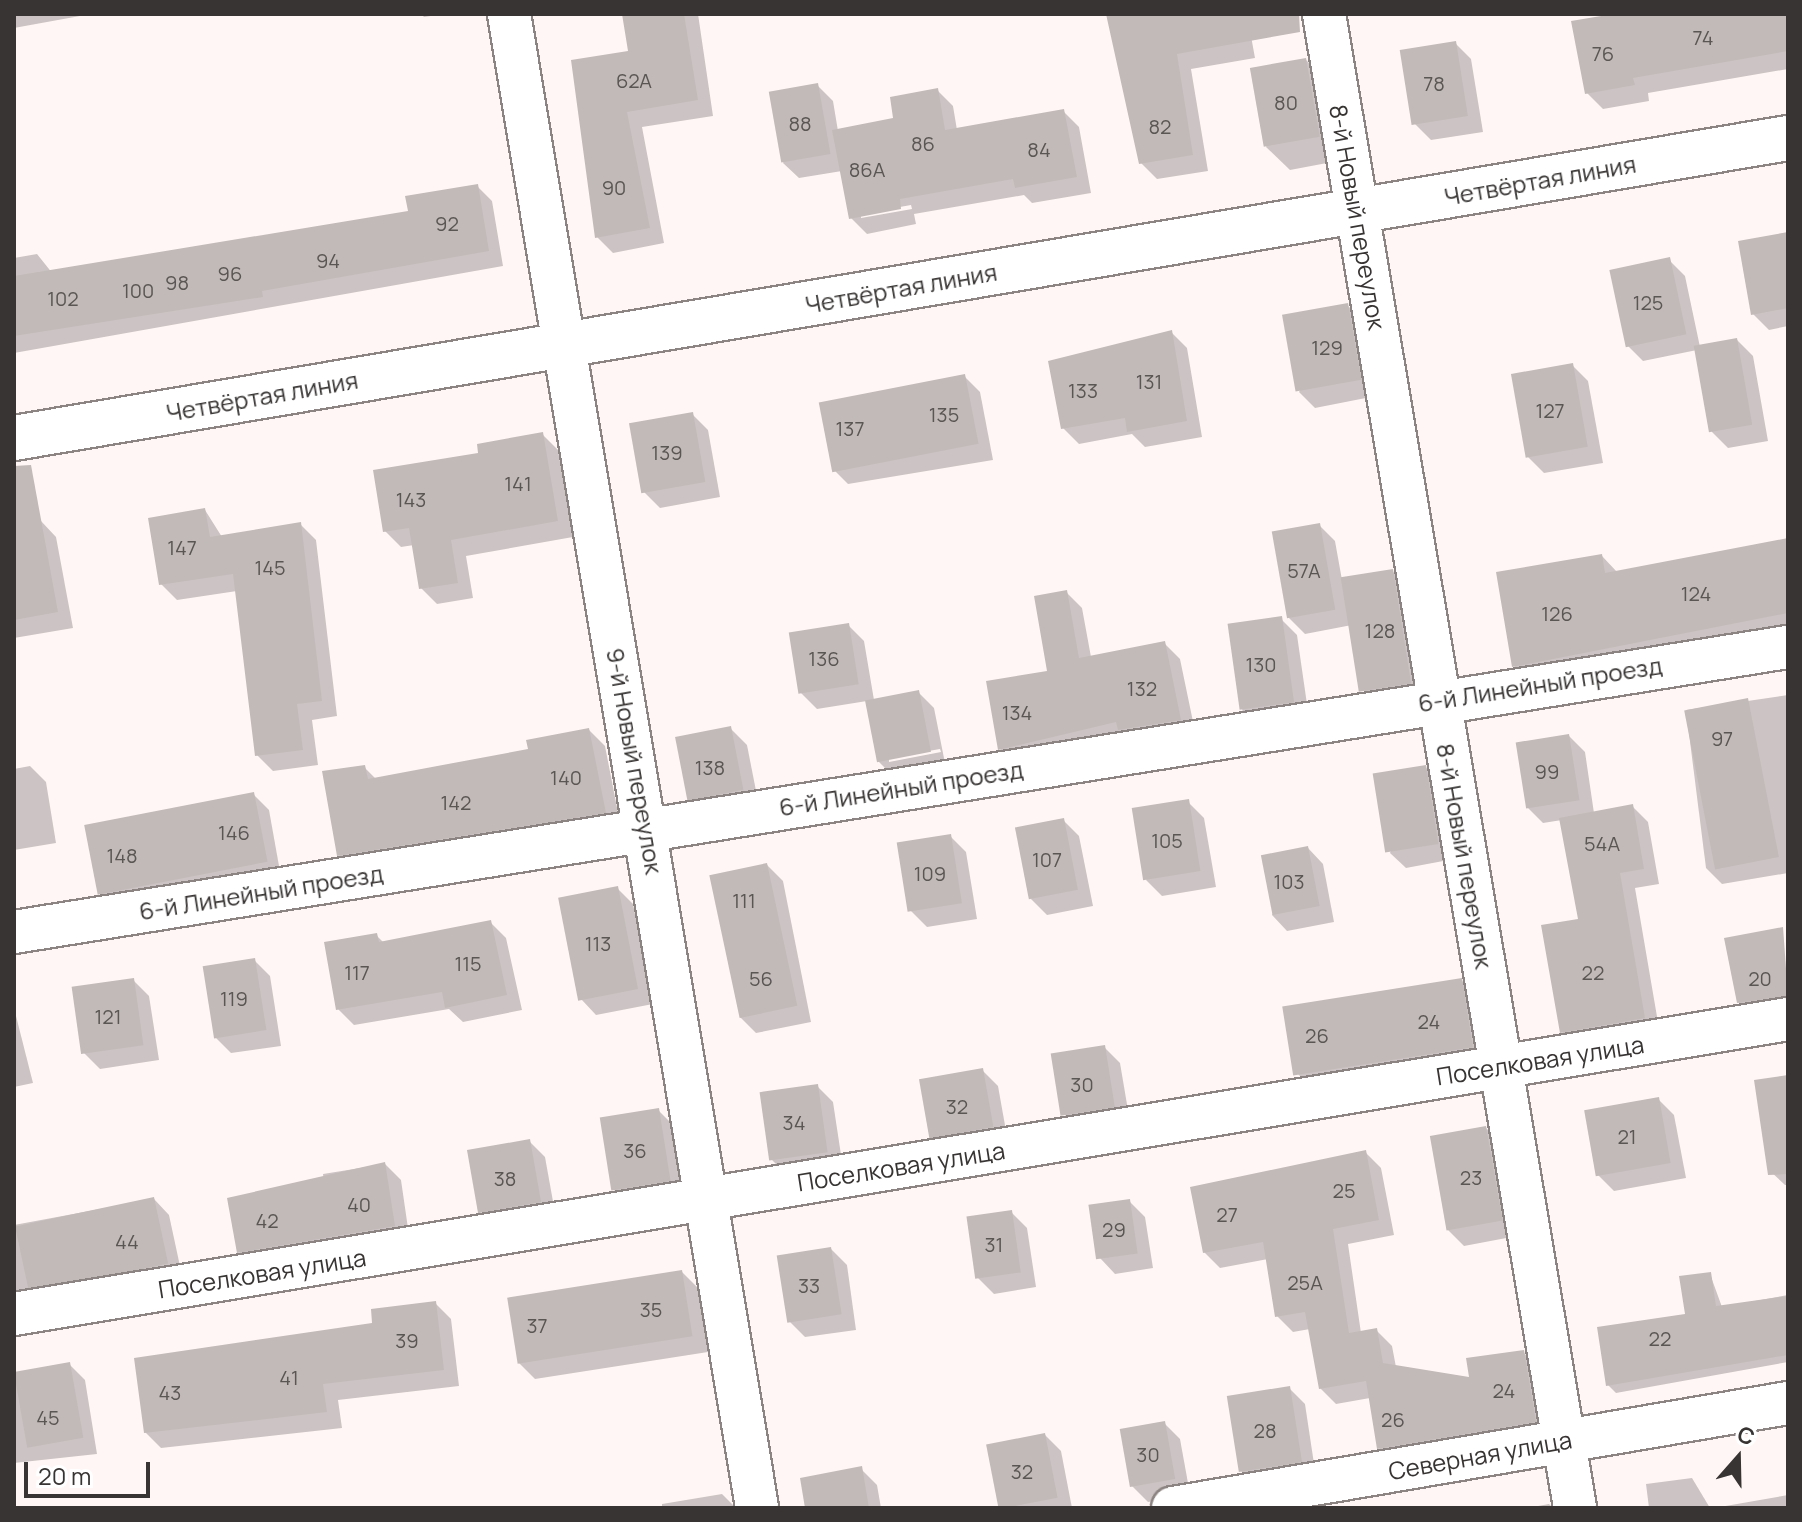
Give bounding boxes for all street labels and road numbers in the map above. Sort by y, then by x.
street label: 8-й Новый переулок [1324,102,1392,332]
street label: Четвёртая линия [1442,149,1638,211]
street label: Четвёртая линия [803,257,999,319]
street label: Четвёртая линия [164,365,360,427]
street label: 9-й Новый переулок [601,646,669,876]
street label: 6-й Линейный проезд [1416,650,1664,718]
street label: 8-й Новый переулок [1431,741,1499,971]
street label: 6-й Линейный проезд [777,754,1025,822]
street label: 6-й Линейный проезд [137,858,385,926]
street label: Поселковая улица [1434,1029,1646,1091]
street label: Поселковая улица [795,1135,1007,1197]
street label: Поселковая улица [156,1242,368,1304]
street label: Северная улица [1386,1425,1574,1485]

